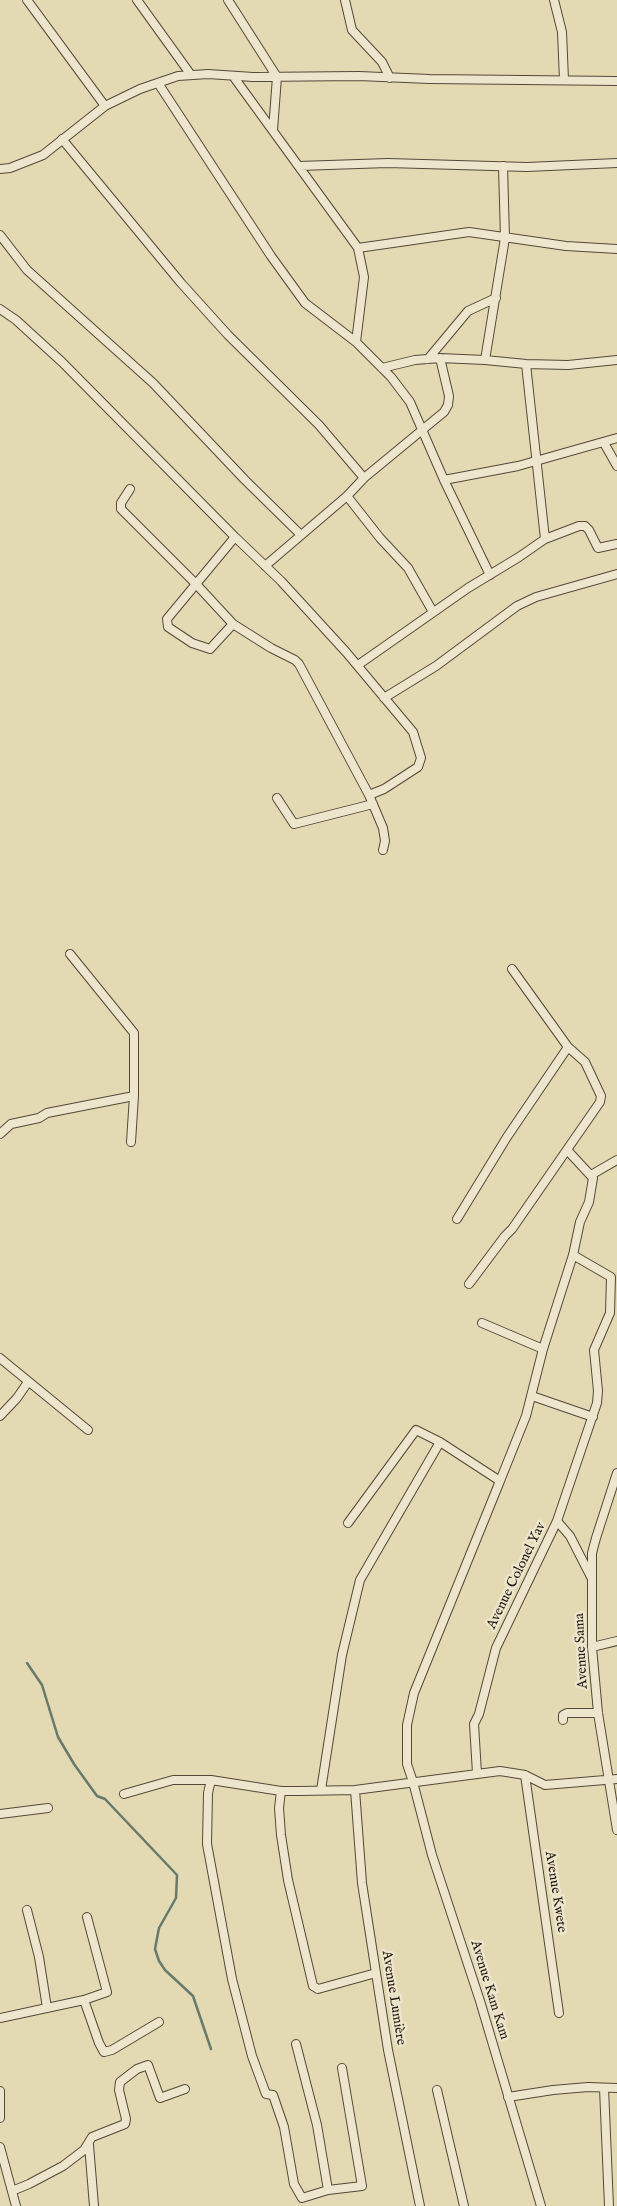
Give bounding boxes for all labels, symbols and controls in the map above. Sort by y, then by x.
street label: Avenue Colonel Yav [484,1520,550,1632]
street label: Avenue Sama [572,1613,592,1689]
street label: Avenue Kwete [540,1850,570,1934]
street label: Avenue Kam Kam [466,1938,512,2042]
street label: Avenue Lumière [377,1950,409,2046]

